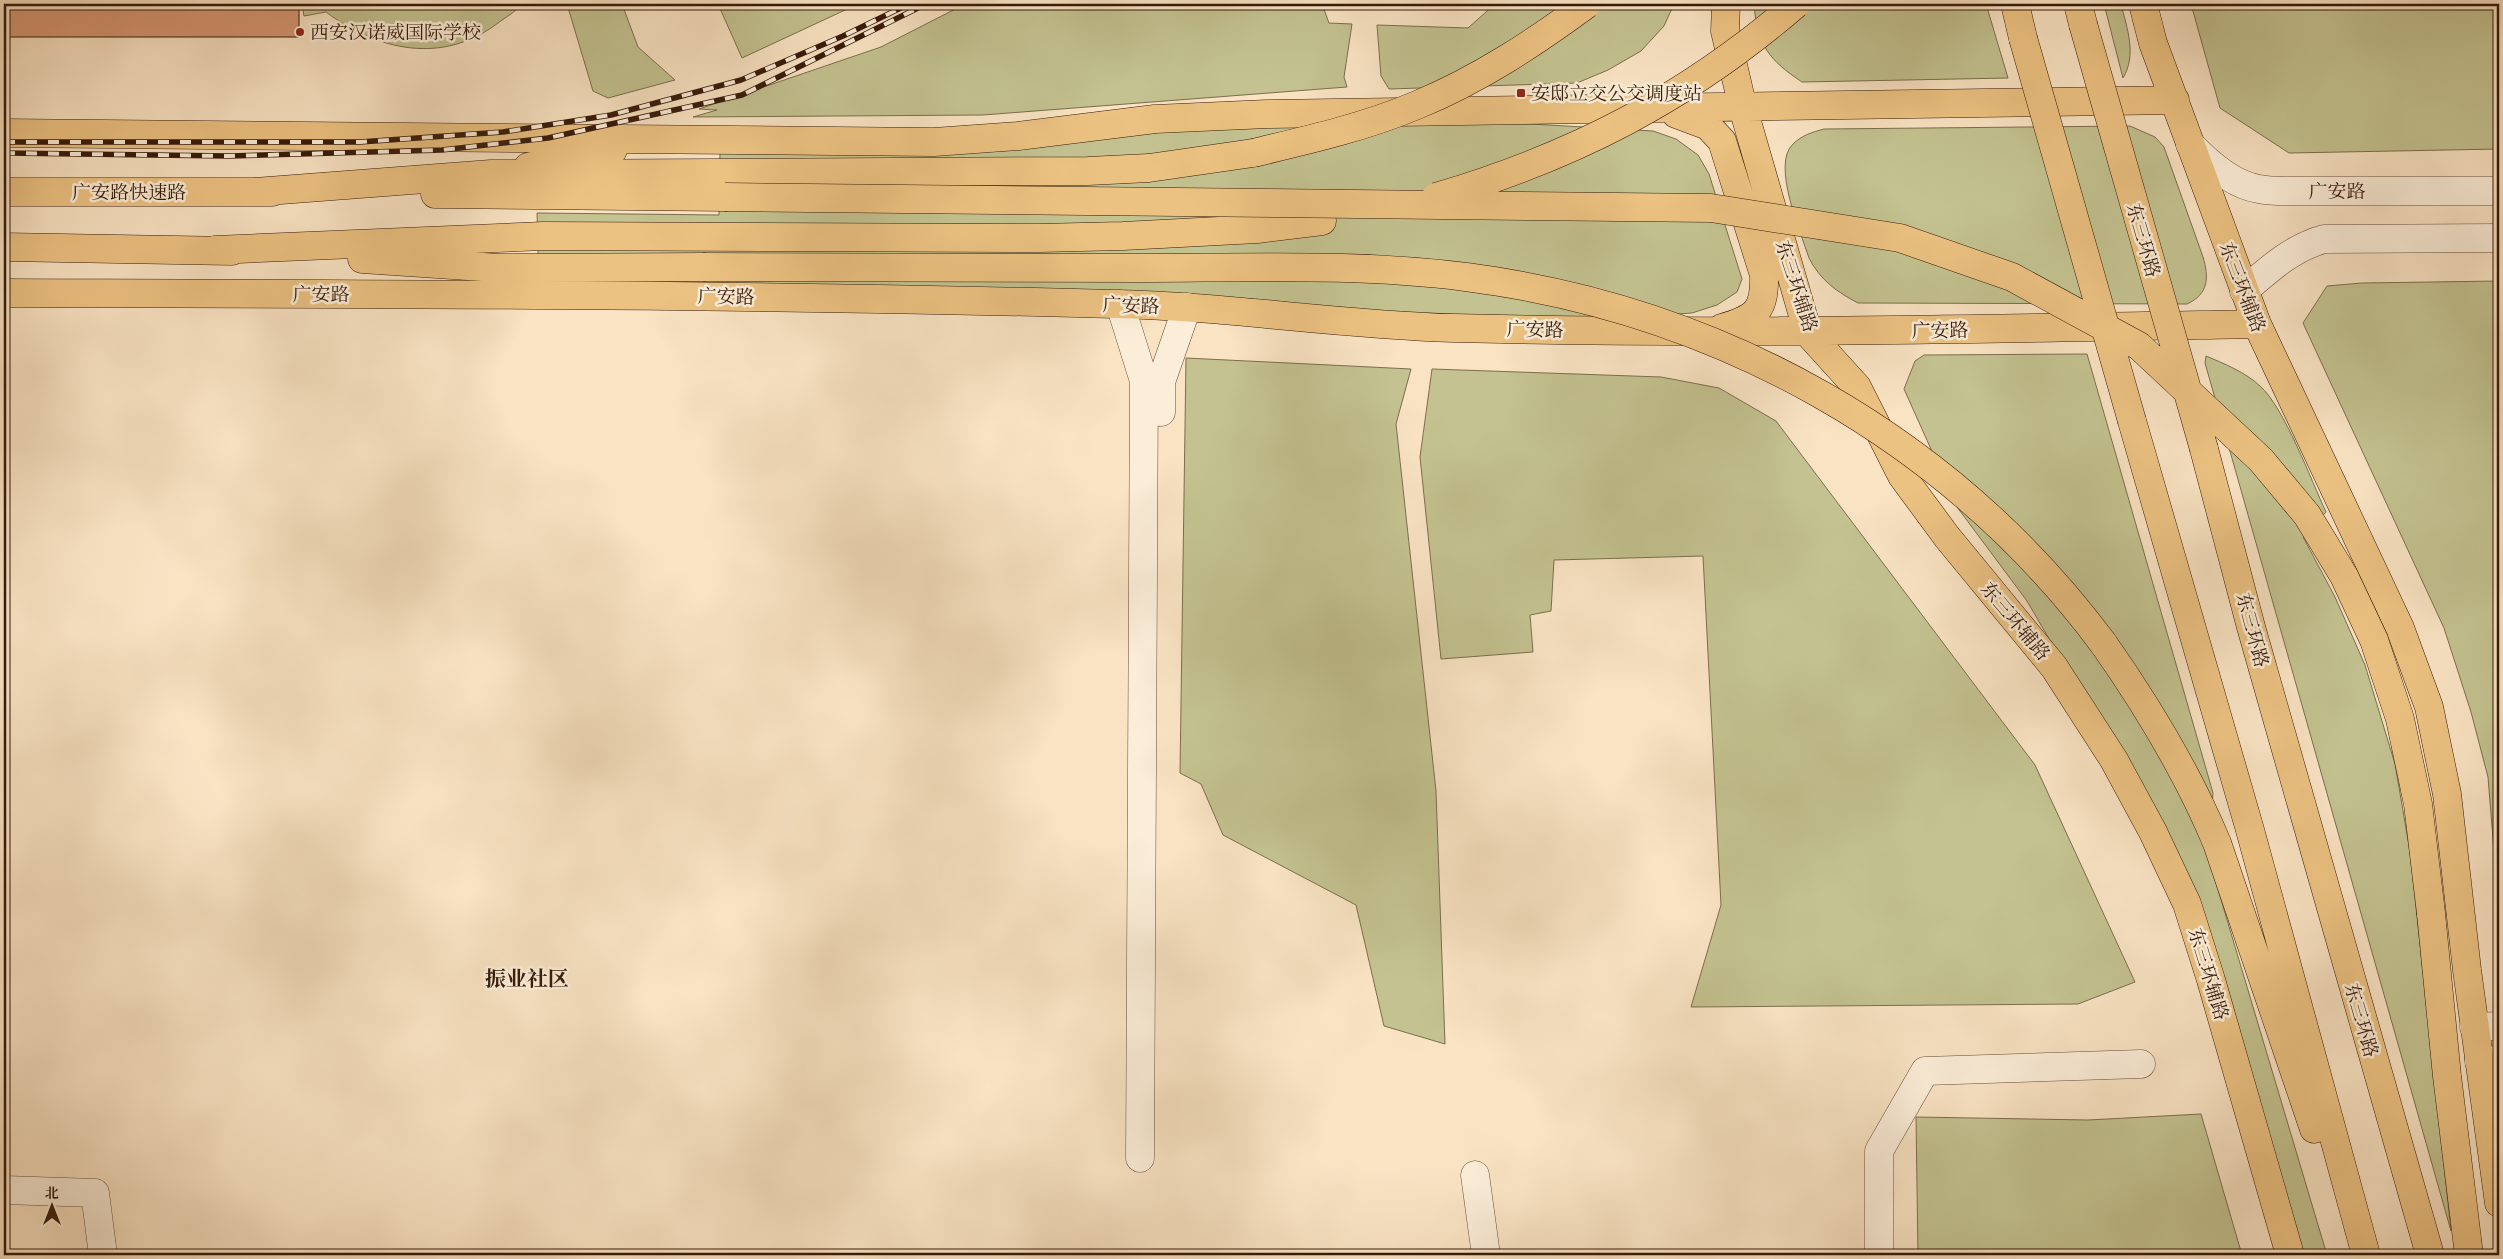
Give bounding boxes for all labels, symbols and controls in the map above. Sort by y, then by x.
place label: 西安汉诺威国际学校 [310,22,481,45]
marker: 西安汉诺威国际学校 [294,26,306,38]
place label: 安邸立交公交调度站 [1531,83,1702,106]
marker: 安邸立交公交调度站 [1515,87,1527,99]
street label: 广安路 [2308,181,2366,204]
street label: 广安路快速路 [72,182,186,205]
street label: 东三环路 [2121,201,2164,280]
street label: 东三环辅路 [1770,238,1821,335]
street label: 东三环辅路 [2214,239,2269,336]
street label: 广安路 [292,284,350,307]
street label: 广安路 [697,286,755,309]
street label: 广安路 [1102,294,1160,319]
street label: 广安路 [1506,319,1564,342]
street label: 广安路 [1911,320,1969,343]
street label: 东三环辅路 [1976,578,2054,666]
street label: 东三环路 [2231,591,2272,670]
street label: 东三环辅路 [2183,926,2232,1023]
district label: 振业社区 [485,967,569,993]
street label: 东三环路 [2339,981,2382,1060]
north arrow [28,1182,78,1232]
text: 北 [45,1185,59,1203]

